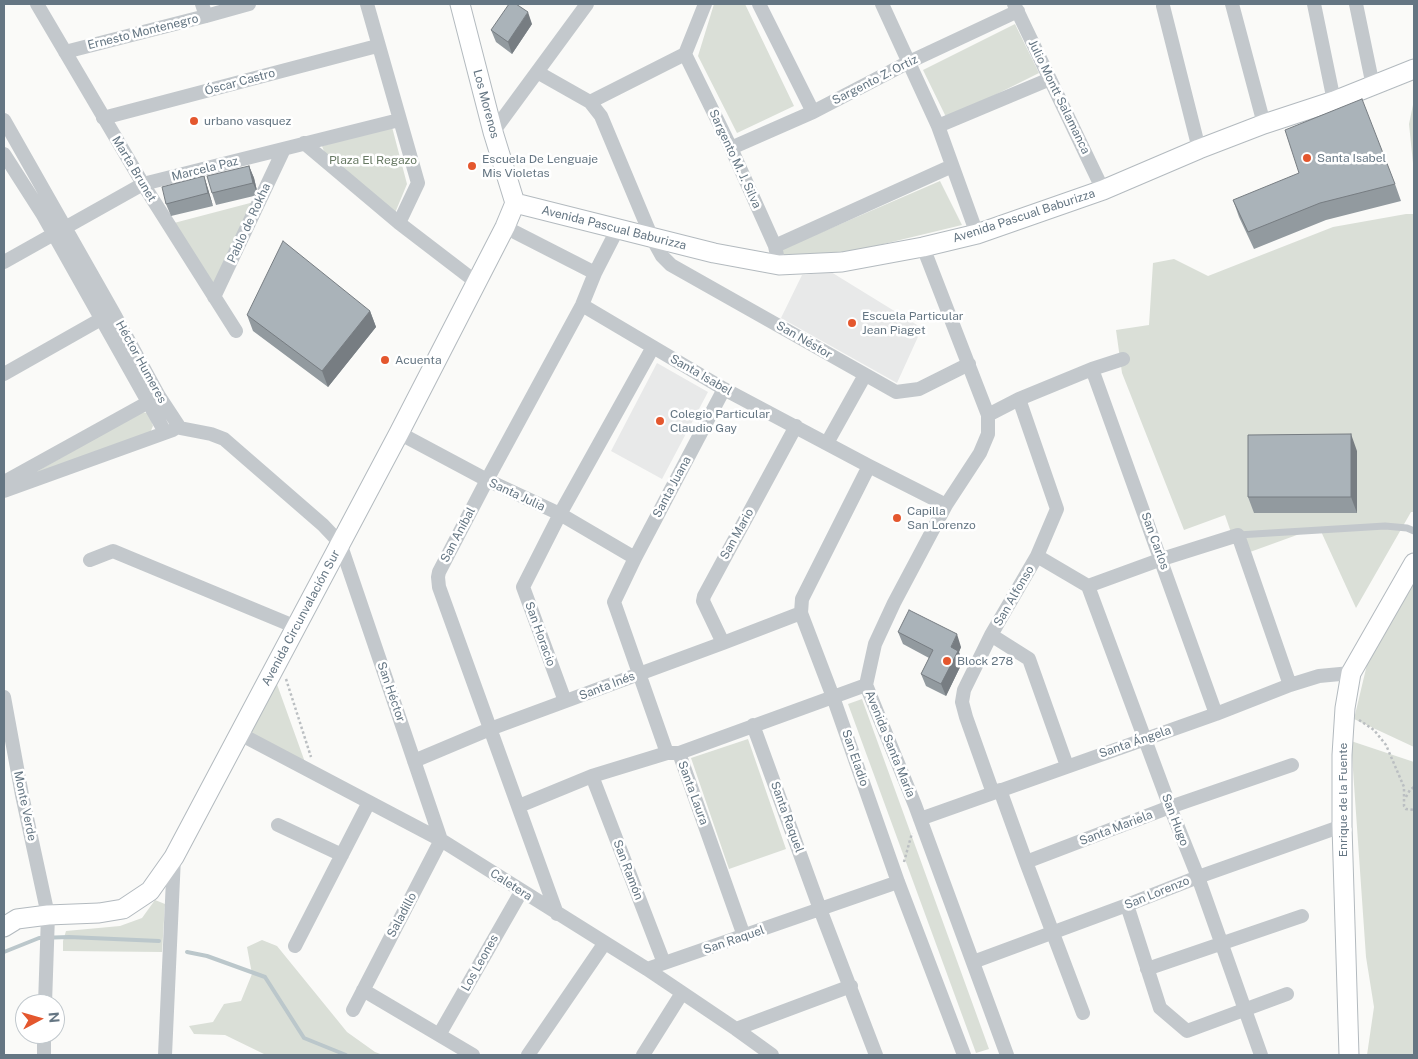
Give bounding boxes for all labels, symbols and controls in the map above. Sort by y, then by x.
street label: Ernesto Montenegro [86,11,200,53]
street label: Julio Montt Salamanca [1025,37,1093,157]
street label: Sargento Z. Ortiz [830,52,920,108]
street label: Óscar Castro [203,66,277,98]
street label: Los Morenos [470,68,502,140]
street label: Sargento M. J. Silva [706,107,764,211]
place label: urbano vasquez [204,114,291,128]
marker: urbano vasquez [188,115,200,127]
street label: Marta Brunet [109,134,159,204]
place label: Santa Isabel [1317,151,1386,165]
place label: Escuela De Lenguaje Mis Violetas [482,152,598,180]
marker: Santa Isabel [1301,152,1313,164]
park label: Plaza El Regazo [329,153,417,167]
street label: Marcela Paz [170,154,240,184]
marker: Escuela De Lenguaje Mis Violetas [466,160,478,172]
street label: Pablo de Rokha [224,181,274,265]
street label: Avenida Pascual Baburizza [951,186,1097,246]
street label: Avenida Pascual Baburizza [540,203,688,253]
place label: Escuela Particular Jean Piaget [862,309,964,337]
marker: Escuela Particular Jean Piaget [846,317,858,329]
street label: Héctor Humeres [112,318,170,406]
street label: San Néstor [774,318,834,362]
street label: Santa Isabel [667,351,735,399]
place label: Acuenta [395,353,442,367]
marker: Acuenta [379,354,391,366]
place label: Colegio Particular Claudio Gay [670,407,770,435]
marker: Colegio Particular Claudio Gay [654,415,666,427]
street label: Santa Juana [650,454,694,520]
street label: Santa Julia [487,476,547,514]
place label: Capilla San Lorenzo [907,504,976,532]
street label: San Aníbal [437,505,479,565]
street label: San Mario [717,506,757,562]
street label: San Carlos [1138,510,1172,572]
marker: Capilla San Lorenzo [891,512,903,524]
street label: Avenida Circunvalación Sur [259,548,343,688]
street label: San Alfonso [991,563,1037,629]
street label: San Horacio [522,600,558,668]
place label: Block 278 [957,654,1013,668]
marker: Block 278 [941,655,953,667]
street label: San Héctor [374,660,408,724]
street label: Santa Inés [577,669,637,703]
street label: Avenida Santa María [862,688,918,800]
street label: Santa Ángela [1097,723,1173,761]
street label: San Eladio [839,728,871,788]
street label: Enrique de la Fuente [1336,743,1350,857]
street label: Santa Laura [675,759,711,827]
street label: Monte Verde [11,770,39,842]
street label: Santa Raquel [767,779,807,855]
street label: San Hugo [1158,792,1192,848]
street label: Santa Mariela [1077,807,1155,849]
street label: San Ramón [610,838,646,902]
street label: Caletera [487,866,535,904]
street label: San Lorenzo [1122,873,1192,913]
street label: Saladillo [384,890,420,940]
street label: San Raquel [702,923,766,957]
street label: Los Leones [459,932,501,994]
north arrow [15,994,65,1044]
text: N [45,1011,62,1024]

